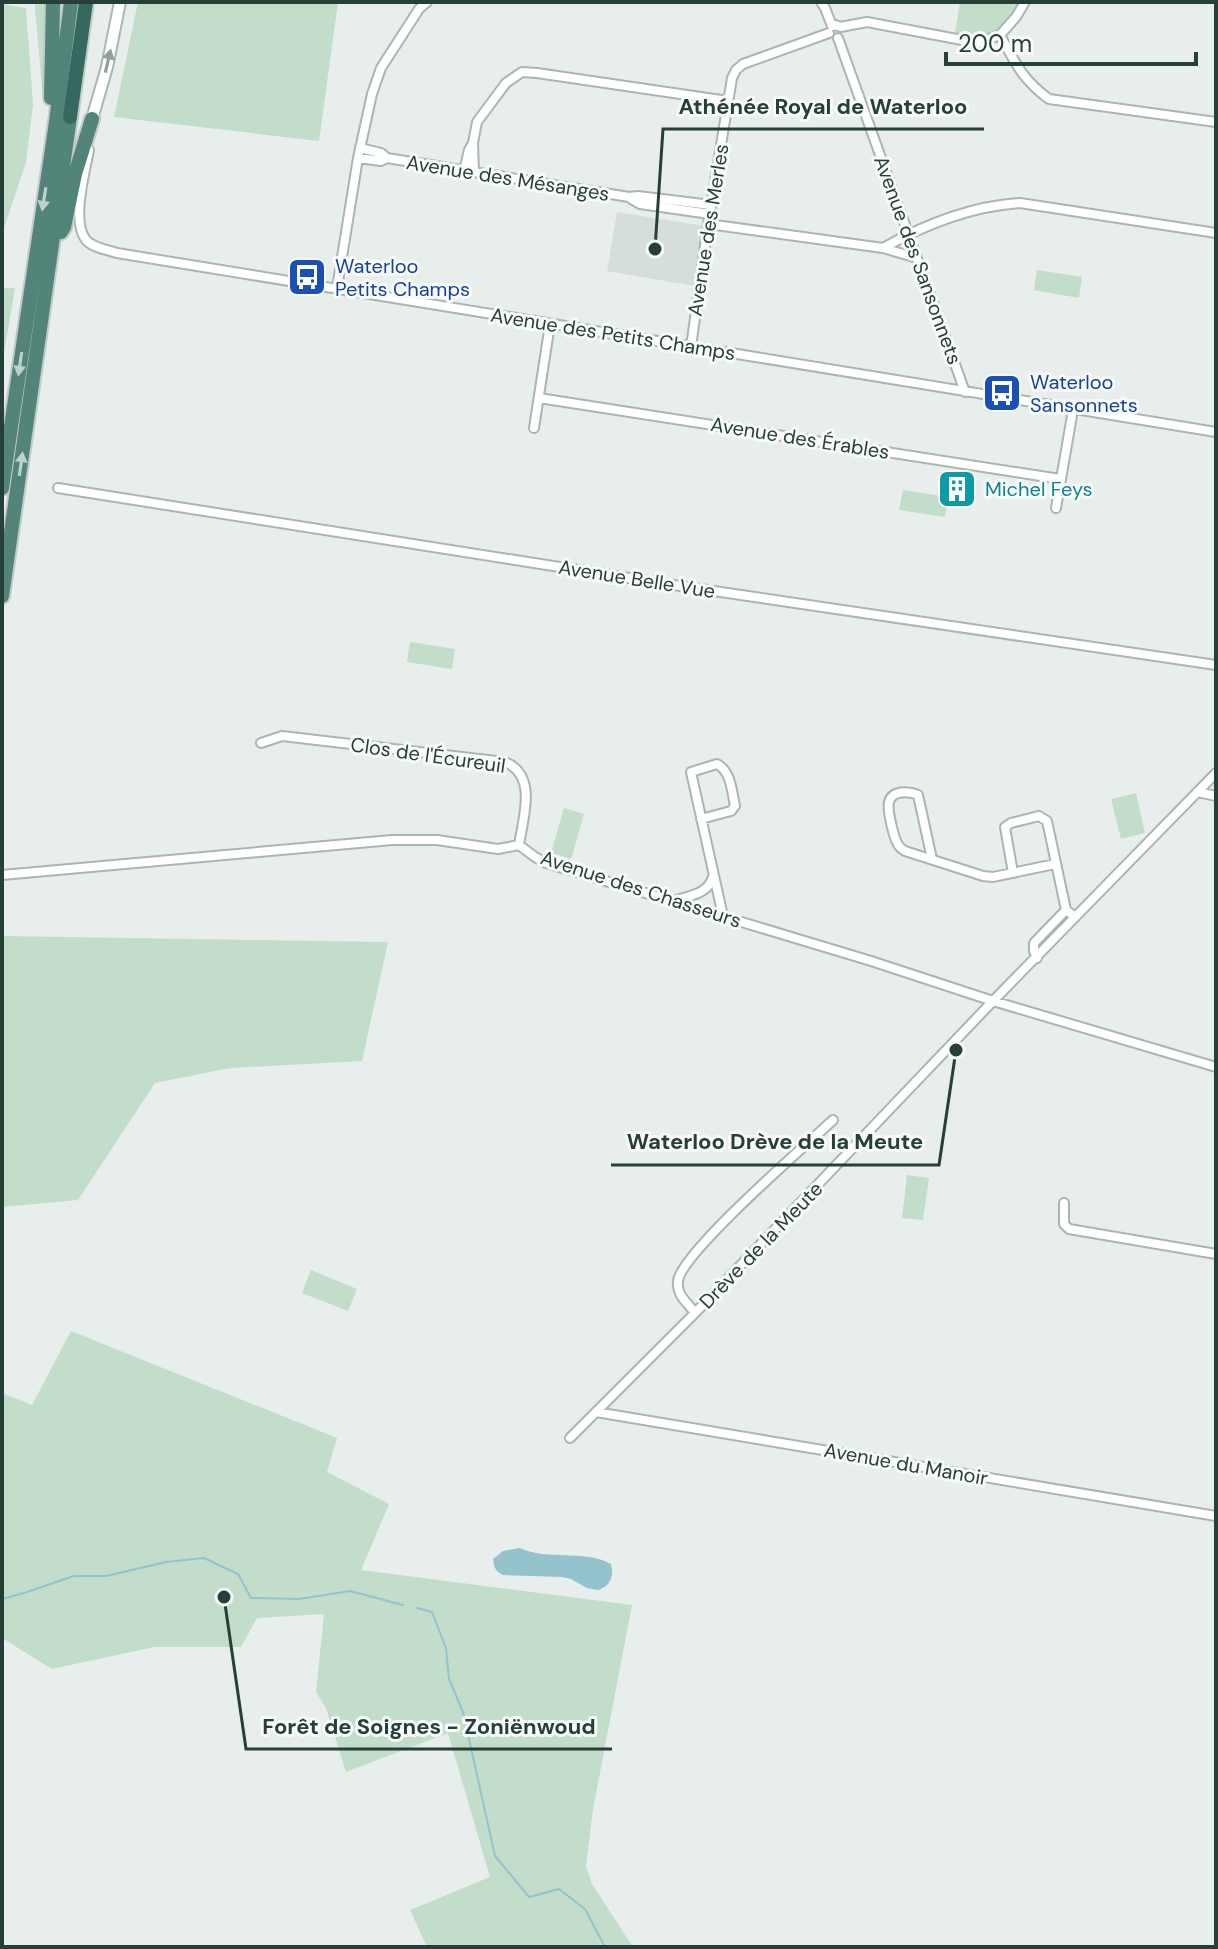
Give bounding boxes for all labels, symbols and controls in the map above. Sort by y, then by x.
scale bar [946,16,1196,66]
text: 200 m [958,28,1032,59]
one-way arrow [102,48,115,73]
callout: Athénée Royal de Waterloo [663,83,984,129]
text: Athénée Royal de Waterloo [679,92,967,121]
street label: Avenue des Merles [682,142,734,318]
street label: Avenue des Mésanges [405,149,611,207]
street label: Avenue des Sansonnets [868,152,968,368]
one-way arrow [37,187,50,212]
place label: Waterloo Petits Champs [335,253,470,302]
bus stop icon: Waterloo Petits Champs [286,256,328,298]
street label: Avenue des Petits Champs [489,302,737,366]
one-way arrow [13,352,26,377]
place label: Waterloo Sansonnets [1030,369,1138,418]
bus stop icon: Waterloo Sansonnets [981,372,1023,414]
street label: Avenue des Érables [709,411,891,465]
one-way arrow [15,451,28,476]
building icon: Michel Feys [936,468,978,510]
place label: Michel Feys [985,476,1093,502]
street label: Avenue Belle Vue [557,554,717,604]
street label: Clos de l'Écureuil [349,731,507,779]
street label: Avenue des Chasseurs [537,844,745,934]
callout: Waterloo Drève de la Meute [611,1119,939,1165]
text: Waterloo Drève de la Meute [627,1127,923,1156]
street label: Drève de la Meute [694,1176,828,1314]
street label: Avenue du Manoir [822,1437,990,1491]
callout: Forêt de Soignes - Zoniënwoud [246,1703,612,1749]
text: Forêt de Soignes - Zoniënwoud [262,1712,596,1741]

